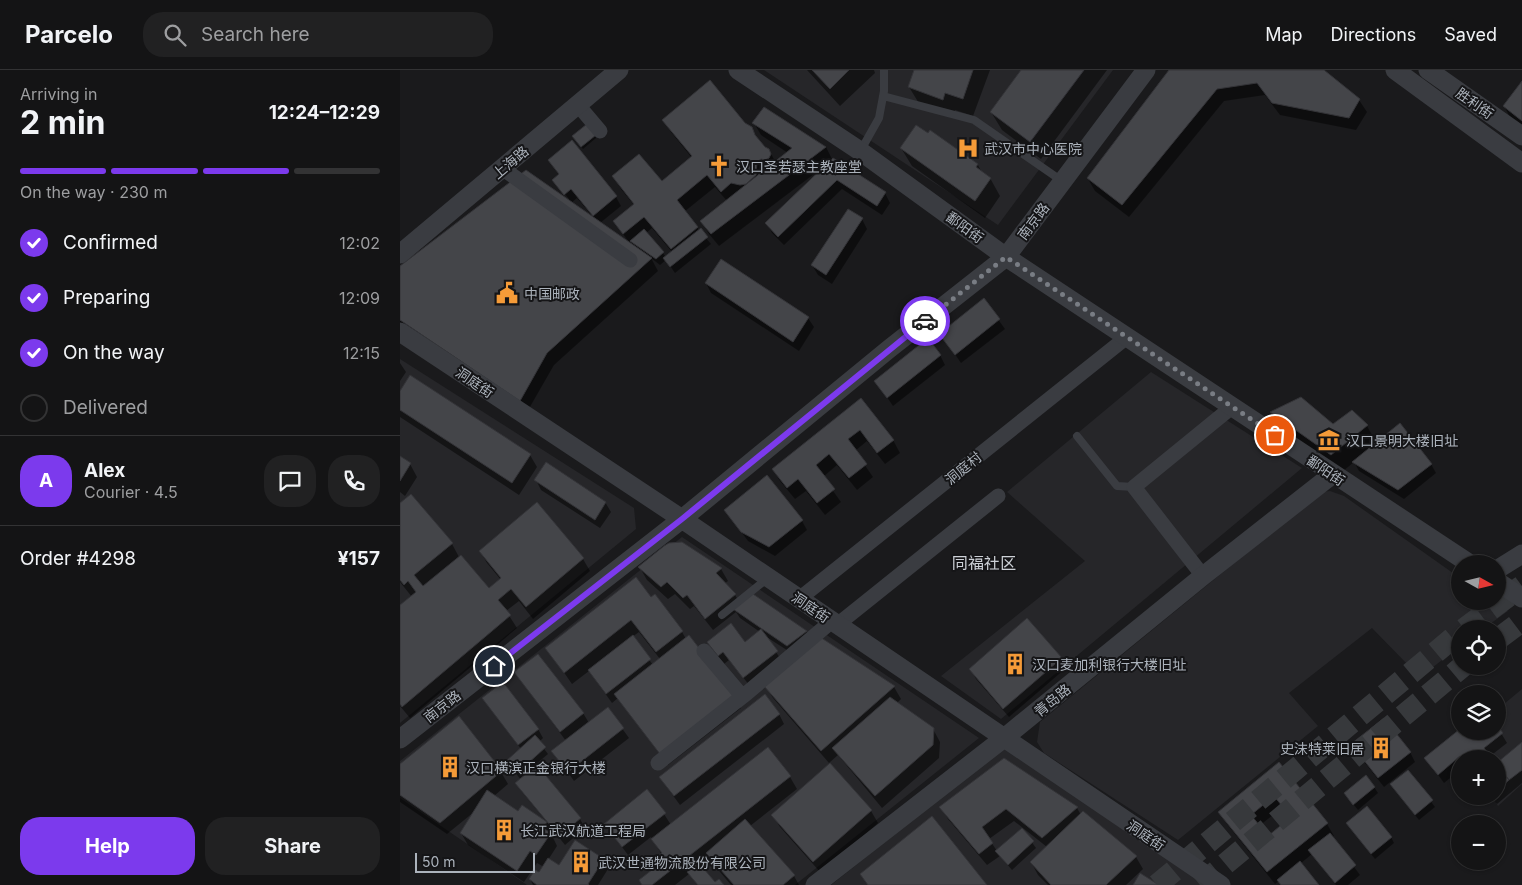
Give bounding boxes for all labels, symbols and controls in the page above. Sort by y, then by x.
search box [143,12,493,57]
text: Parcelo [25,20,113,49]
icon: search [161,21,189,49]
text: Search here [201,23,310,46]
text: Map [1265,24,1303,45]
text: Directions [1331,24,1416,45]
text: Saved [1444,24,1497,45]
text: Arriving in [20,84,97,104]
street label: 胜利街 [1453,84,1497,122]
text: 12:24–12:29 [269,101,380,124]
text: 2 min [20,103,106,142]
hospital icon: 武汉市中心医院 [955,135,981,161]
place label: 武汉市中心医院 [984,140,1082,157]
street label: 上海路 [488,142,532,182]
church icon: 汉口圣若瑟主教座堂 [706,153,732,179]
place label: 汉口圣若瑟主教座堂 [736,158,862,175]
text: On the way · 230 m [20,182,167,202]
street label: 南京路 [1014,199,1052,243]
street label: 鄱阳街 [943,208,987,246]
icon: check [20,229,48,257]
text: Confirmed [63,231,158,254]
text: 12:02 [339,233,380,253]
public building icon: 中国邮政 [494,280,520,306]
icon: check [20,284,48,312]
place label: 中国邮政 [524,285,580,302]
text: Preparing [63,286,150,309]
text: 12:09 [339,288,380,308]
courier [900,296,950,346]
icon: car [911,307,939,335]
icon: check [20,339,48,367]
text: On the way [63,341,165,364]
text: 12:15 [343,343,380,363]
street label: 洞庭街 [453,363,497,401]
text: Delivered [63,396,148,419]
pin [1254,414,1296,456]
icon: bag [1261,421,1289,449]
museum icon: 汉口景明大楼旧址 [1316,427,1342,453]
place label: 汉口景明大楼旧址 [1346,432,1458,449]
street label: 洞庭村 [941,448,985,488]
street label: 鄱阳街 [1304,451,1348,489]
button: chat [264,455,316,507]
button: phone [328,455,380,507]
text: Alex [84,459,125,482]
text: A [39,469,53,492]
text: Courier · 4.5 [84,482,178,502]
text: Order #4298 [20,547,136,570]
text: ¥157 [338,547,380,570]
district label: 同福社区 [952,553,1016,573]
north arrow [1451,555,1506,610]
map controls [1451,555,1506,870]
street label: 洞庭街 [789,588,833,626]
button: locate [1451,620,1506,675]
pin [473,645,515,687]
building icon: 汉口麦加利银行大楼旧址 [1002,651,1028,677]
icon: home [480,652,508,680]
place label: 汉口麦加利银行大楼旧址 [1032,656,1186,673]
street label: 青岛路 [1030,680,1074,720]
button: layers [1451,685,1506,740]
street label: 南京路 [420,686,464,726]
building icon: 史沫特莱旧居 [1368,735,1394,761]
place label: 史沫特莱旧居 [1280,740,1364,757]
button: + [1451,750,1506,805]
building icon: 汉口横滨正金银行大楼 [437,754,463,780]
place label: 汉口横滨正金银行大楼 [466,759,606,776]
button: − [1451,815,1506,870]
street label: 洞庭街 [1124,816,1168,854]
button: Help [20,817,195,875]
button: Share [205,817,380,875]
building icon: 长江武汉航道工程局 [491,817,517,843]
place label: 长江武汉航道工程局 [520,822,646,839]
building icon: 武汉世通物流股份有限公司 [568,849,594,875]
scale bar [415,850,535,873]
text: 50 m [422,853,456,870]
place label: 武汉世通物流股份有限公司 [598,854,766,871]

